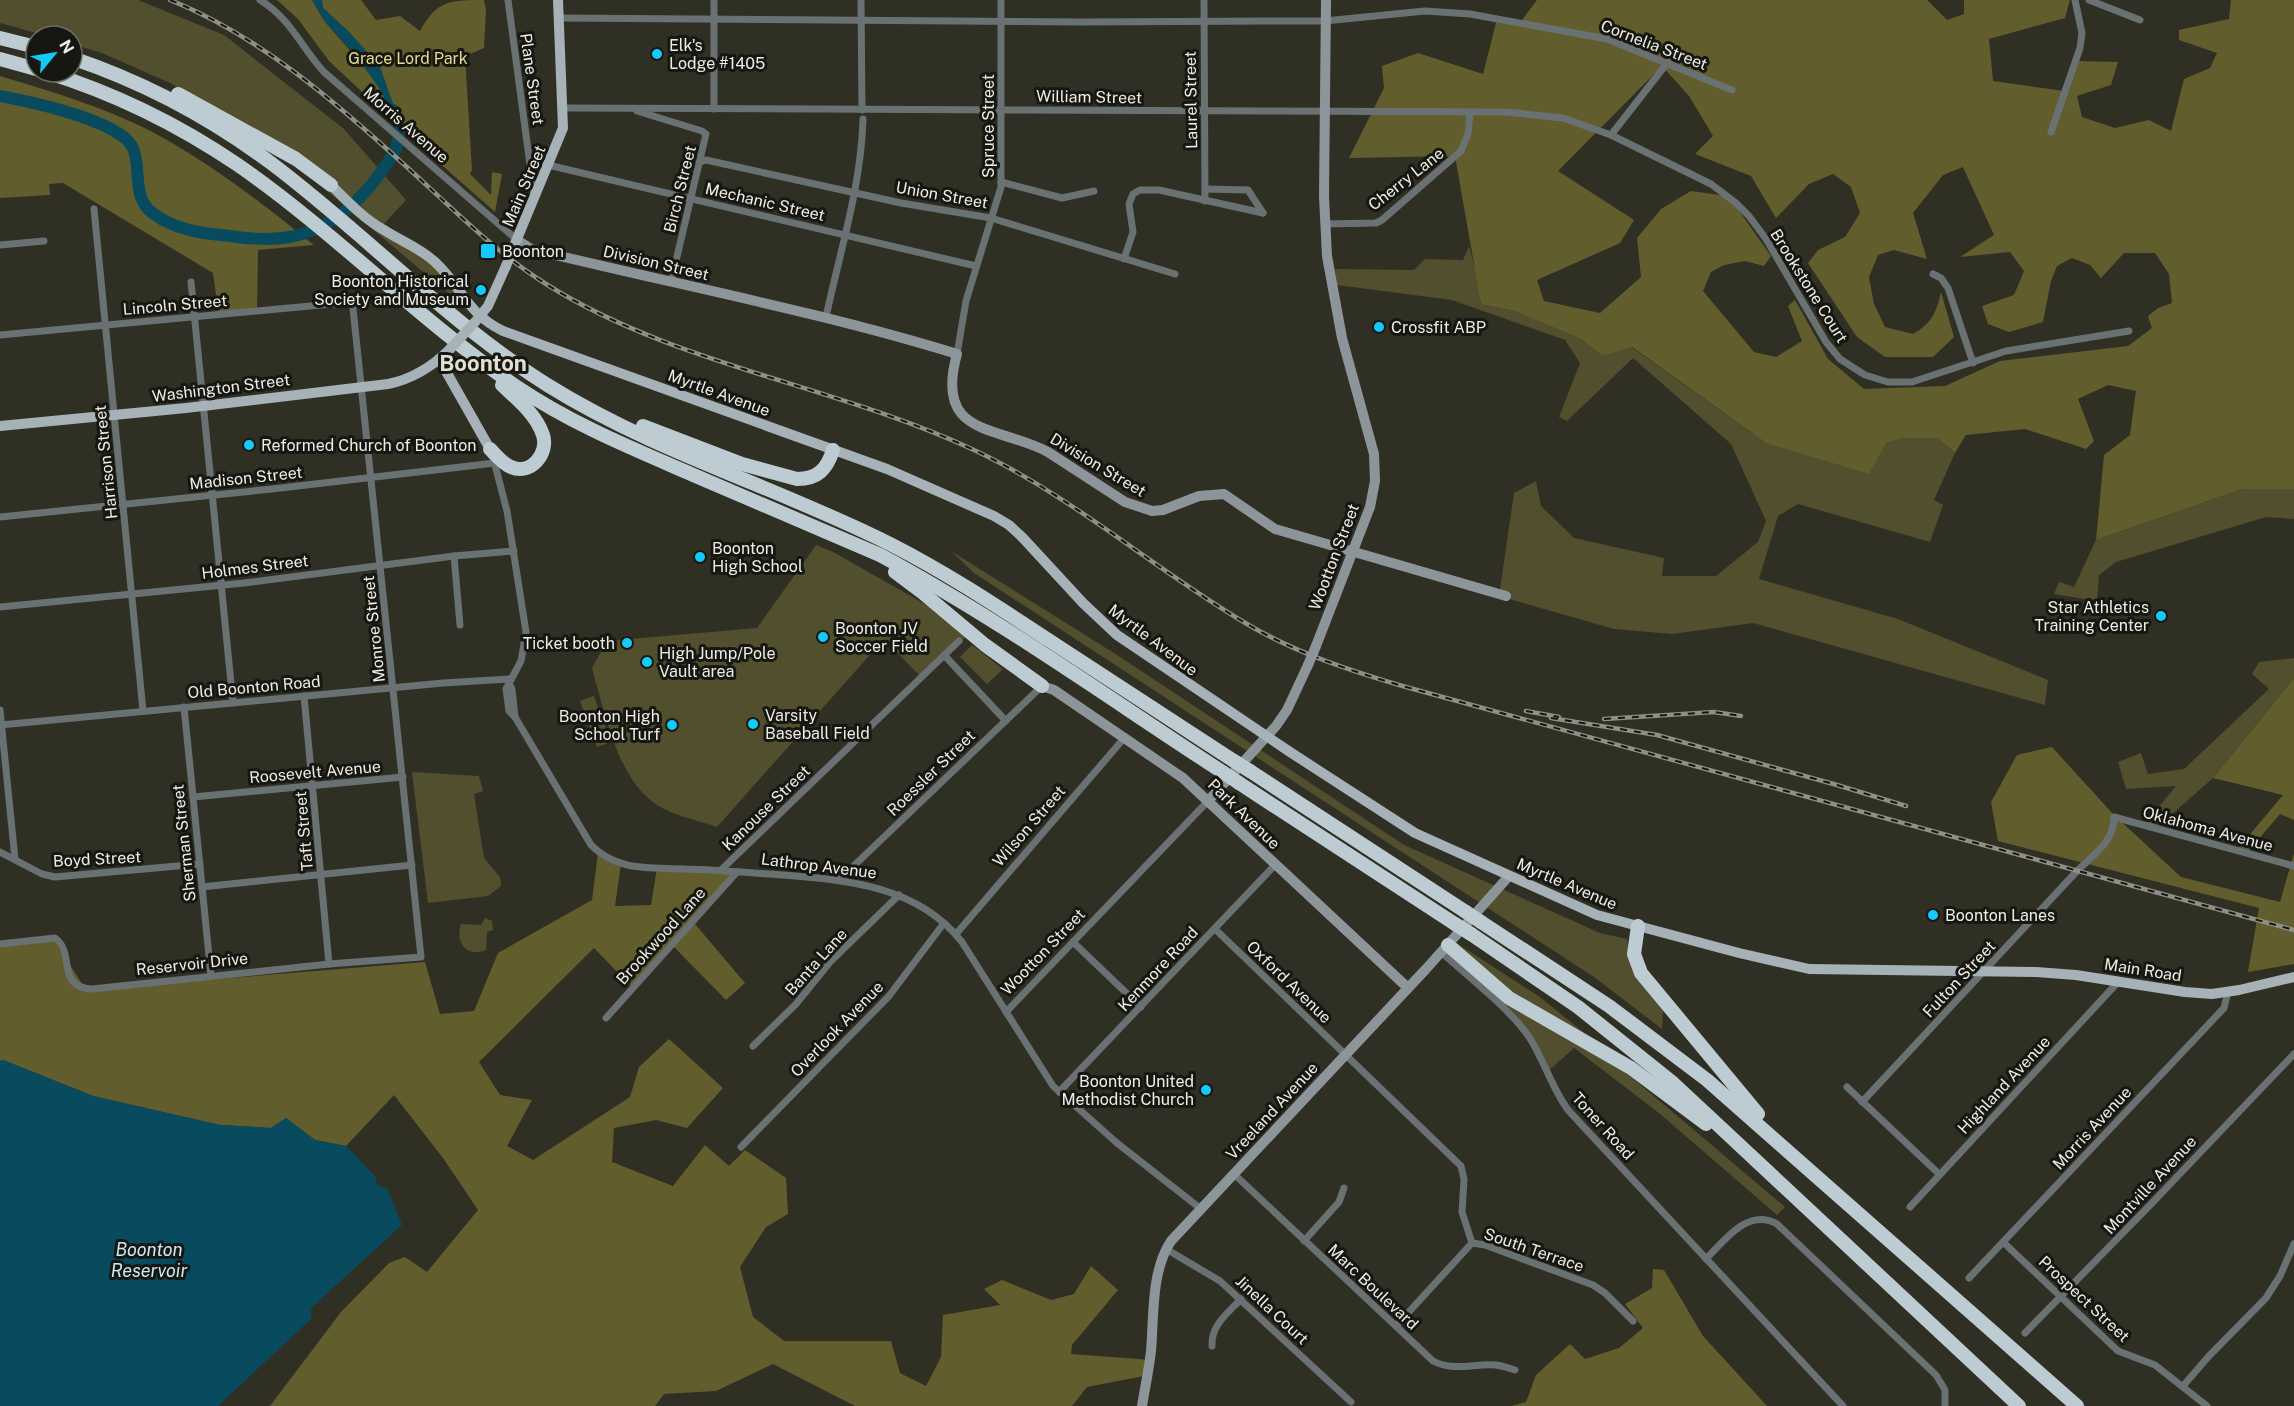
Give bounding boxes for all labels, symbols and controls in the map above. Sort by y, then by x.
street label: Cornelia Street [1598,16,1710,74]
north arrow [24,24,84,84]
street label: Plane Street [516,32,548,126]
place label: Elk's Lodge #1405 [669,36,765,73]
text: N [55,37,78,57]
marker: Elk's Lodge #1405 [650,47,664,61]
park label: Grace Lord Park [348,49,468,68]
street label: Laurel Street [1181,51,1201,149]
street label: Spruce Street [979,74,998,178]
street label: Morris Avenue [360,83,452,167]
street label: William Street [1036,87,1142,107]
street label: Main Street [498,142,550,230]
street label: Birch Street [660,143,700,235]
street label: Cherry Lane [1364,144,1448,214]
street label: Union Street [894,178,990,212]
street label: Mechanic Street [703,179,827,225]
street label: Brookstone Court [1766,226,1852,346]
marker: Boonton [479,242,497,260]
place label: Boonton [502,242,564,261]
street label: Division Street [601,242,711,284]
place label: Boonton Historical Society and Museum [314,272,469,309]
marker: Boonton Historical Society and Museum [474,283,488,297]
street label: Lincoln Street [122,291,228,319]
place label: Crossfit ABP [1391,318,1486,337]
marker: Crossfit ABP [1372,320,1386,334]
district label: Boonton [439,350,527,376]
street label: Myrtle Avenue [665,366,773,420]
street label: Washington Street [151,370,291,406]
street label: Harrison Street [91,404,121,520]
street label: Division Street [1047,429,1149,501]
place label: Reformed Church of Boonton [261,436,476,455]
marker: Reformed Church of Boonton [242,438,256,452]
street label: Madison Street [189,463,303,493]
street label: Wootton Street [1305,501,1363,613]
place label: Boonton High School [712,539,803,576]
marker: Boonton High School [693,550,707,564]
street label: Holmes Street [201,551,309,583]
street label: Monroe Street [359,575,389,683]
place label: Star Athletics Training Center [2035,598,2149,635]
street label: Myrtle Avenue [1104,600,1202,680]
marker: Star Athletics Training Center [2154,609,2168,623]
place label: Boonton JV Soccer Field [835,619,928,656]
marker: Boonton JV Soccer Field [816,630,830,644]
place label: Ticket booth [523,634,615,653]
marker: Ticket booth [620,636,634,650]
place label: High Jump/Pole Vault area [659,644,775,681]
marker: High Jump/Pole Vault area [640,655,654,669]
street label: Old Boonton Road [187,672,321,702]
place label: Varsity Baseball Field [765,706,870,743]
place label: Boonton High School Turf [559,707,660,744]
marker: Varsity Baseball Field [746,717,760,731]
marker: Boonton High School Turf [665,718,679,732]
street label: Roessler Street [883,726,979,820]
street label: Roosevelt Avenue [248,757,382,787]
street label: Kanouse Street [718,761,814,855]
street label: Park Avenue [1204,775,1284,853]
street label: Wilson Street [989,782,1069,870]
street label: Sherman Street [168,783,200,903]
street label: Taft Street [291,790,317,872]
street label: Oklahoma Avenue [2141,802,2275,856]
street label: Boyd Street [52,847,142,871]
street label: Lathrop Avenue [760,849,878,883]
street label: Myrtle Avenue [1514,854,1620,914]
street label: Brookwood Lane [612,884,710,988]
street label: Wootton Street [997,905,1089,999]
place label: Boonton Lanes [1945,906,2055,925]
marker: Boonton Lanes [1926,908,1940,922]
street label: Kenmore Road [1114,923,1202,1015]
street label: Banta Lane [781,925,851,999]
street label: Oxford Avenue [1243,937,1335,1027]
street label: Fulton Street [1919,937,1999,1021]
street label: Reservoir Drive [135,949,249,979]
street label: Main Road [2103,955,2183,985]
street label: Overlook Avenue [787,977,887,1081]
street label: Highland Avenue [1954,1032,2054,1138]
street label: Vreeland Avenue [1222,1058,1322,1164]
place label: Boonton United Methodist Church [1062,1072,1194,1109]
marker: Boonton United Methodist Church [1199,1083,1213,1097]
street label: Morris Avenue [2049,1083,2135,1173]
street label: Toner Road [1568,1089,1638,1163]
street label: Montville Avenue [2100,1132,2200,1238]
street label: South Terrace [1481,1224,1587,1276]
water label: Boonton Reservoir [111,1239,187,1281]
street label: Marc Boulevard [1324,1240,1422,1334]
street label: Prospect Street [2035,1252,2133,1346]
street label: Jinella Court [1232,1272,1312,1348]

